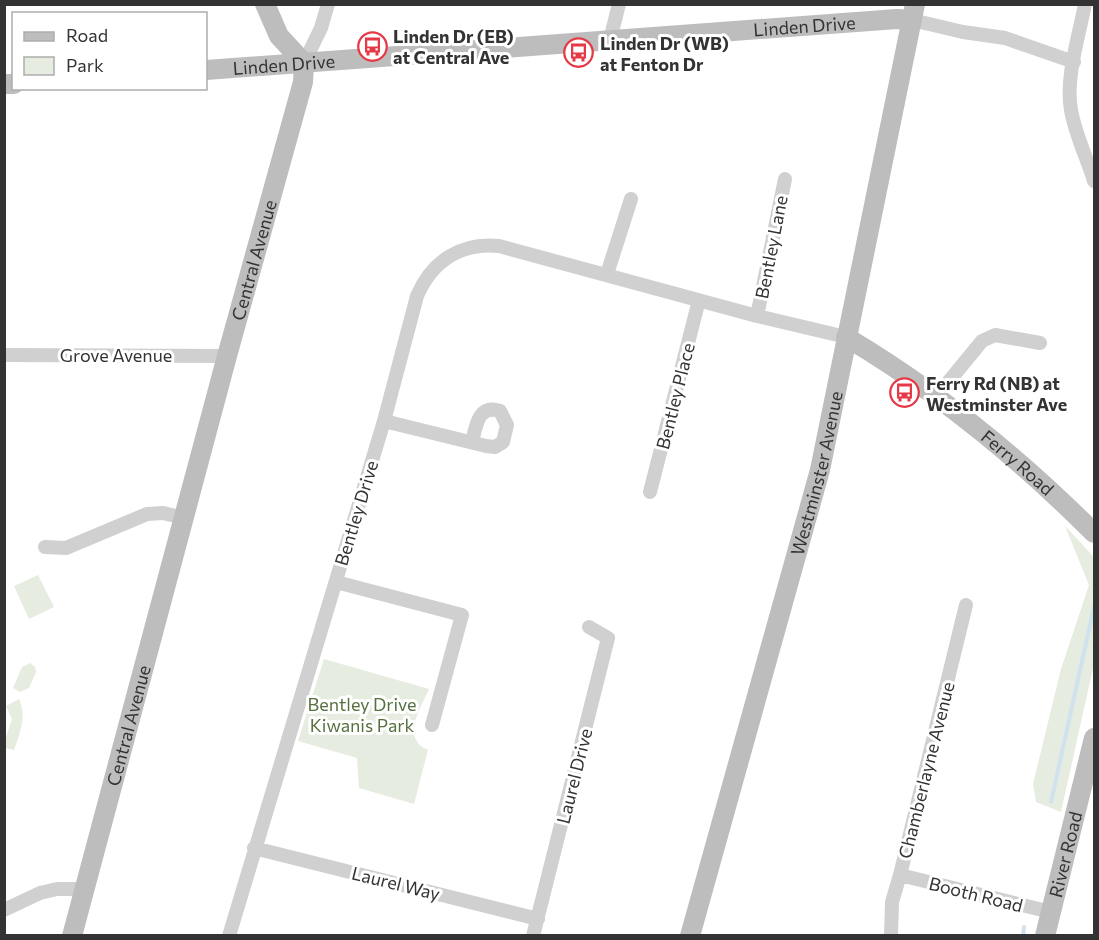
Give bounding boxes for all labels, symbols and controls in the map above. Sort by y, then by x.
street label: Linden Drive [752,11,856,41]
legend [12,12,207,90]
text: Road [66,24,108,46]
place label: Linden Dr (EB) at Central Ave [393,25,514,68]
bus stop icon: Linden Dr (EB) at Central Ave [356,30,388,62]
place label: Linden Dr (WB) at Fenton Dr [600,32,729,75]
bus stop icon: Linden Dr (WB) at Fenton Dr [563,37,595,69]
street label: Linden Drive [232,50,336,79]
text: Park [66,54,104,76]
street label: Bentley Lane [750,193,792,301]
street label: Central Avenue [226,197,281,323]
street label: Bentley Place [651,340,699,452]
street label: Grove Avenue [60,344,172,366]
place label: Ferry Rd (NB) at Westminster Ave [926,372,1067,415]
bus stop icon: Ferry Rd (NB) at Westminster Ave [889,377,921,409]
street label: Westminster Avenue [786,389,847,558]
street label: Ferry Road [977,425,1059,500]
street label: Bentley Drive [330,458,382,568]
street label: Central Avenue [102,663,155,788]
street label: Chamberlayne Avenue [893,679,959,861]
park label: Bentley Drive Kiwanis Park [308,693,416,736]
street label: Laurel Drive [552,726,596,826]
street label: River Road [1044,809,1086,900]
street label: Laurel Way [350,861,442,905]
street label: Booth Road [927,872,1025,916]

